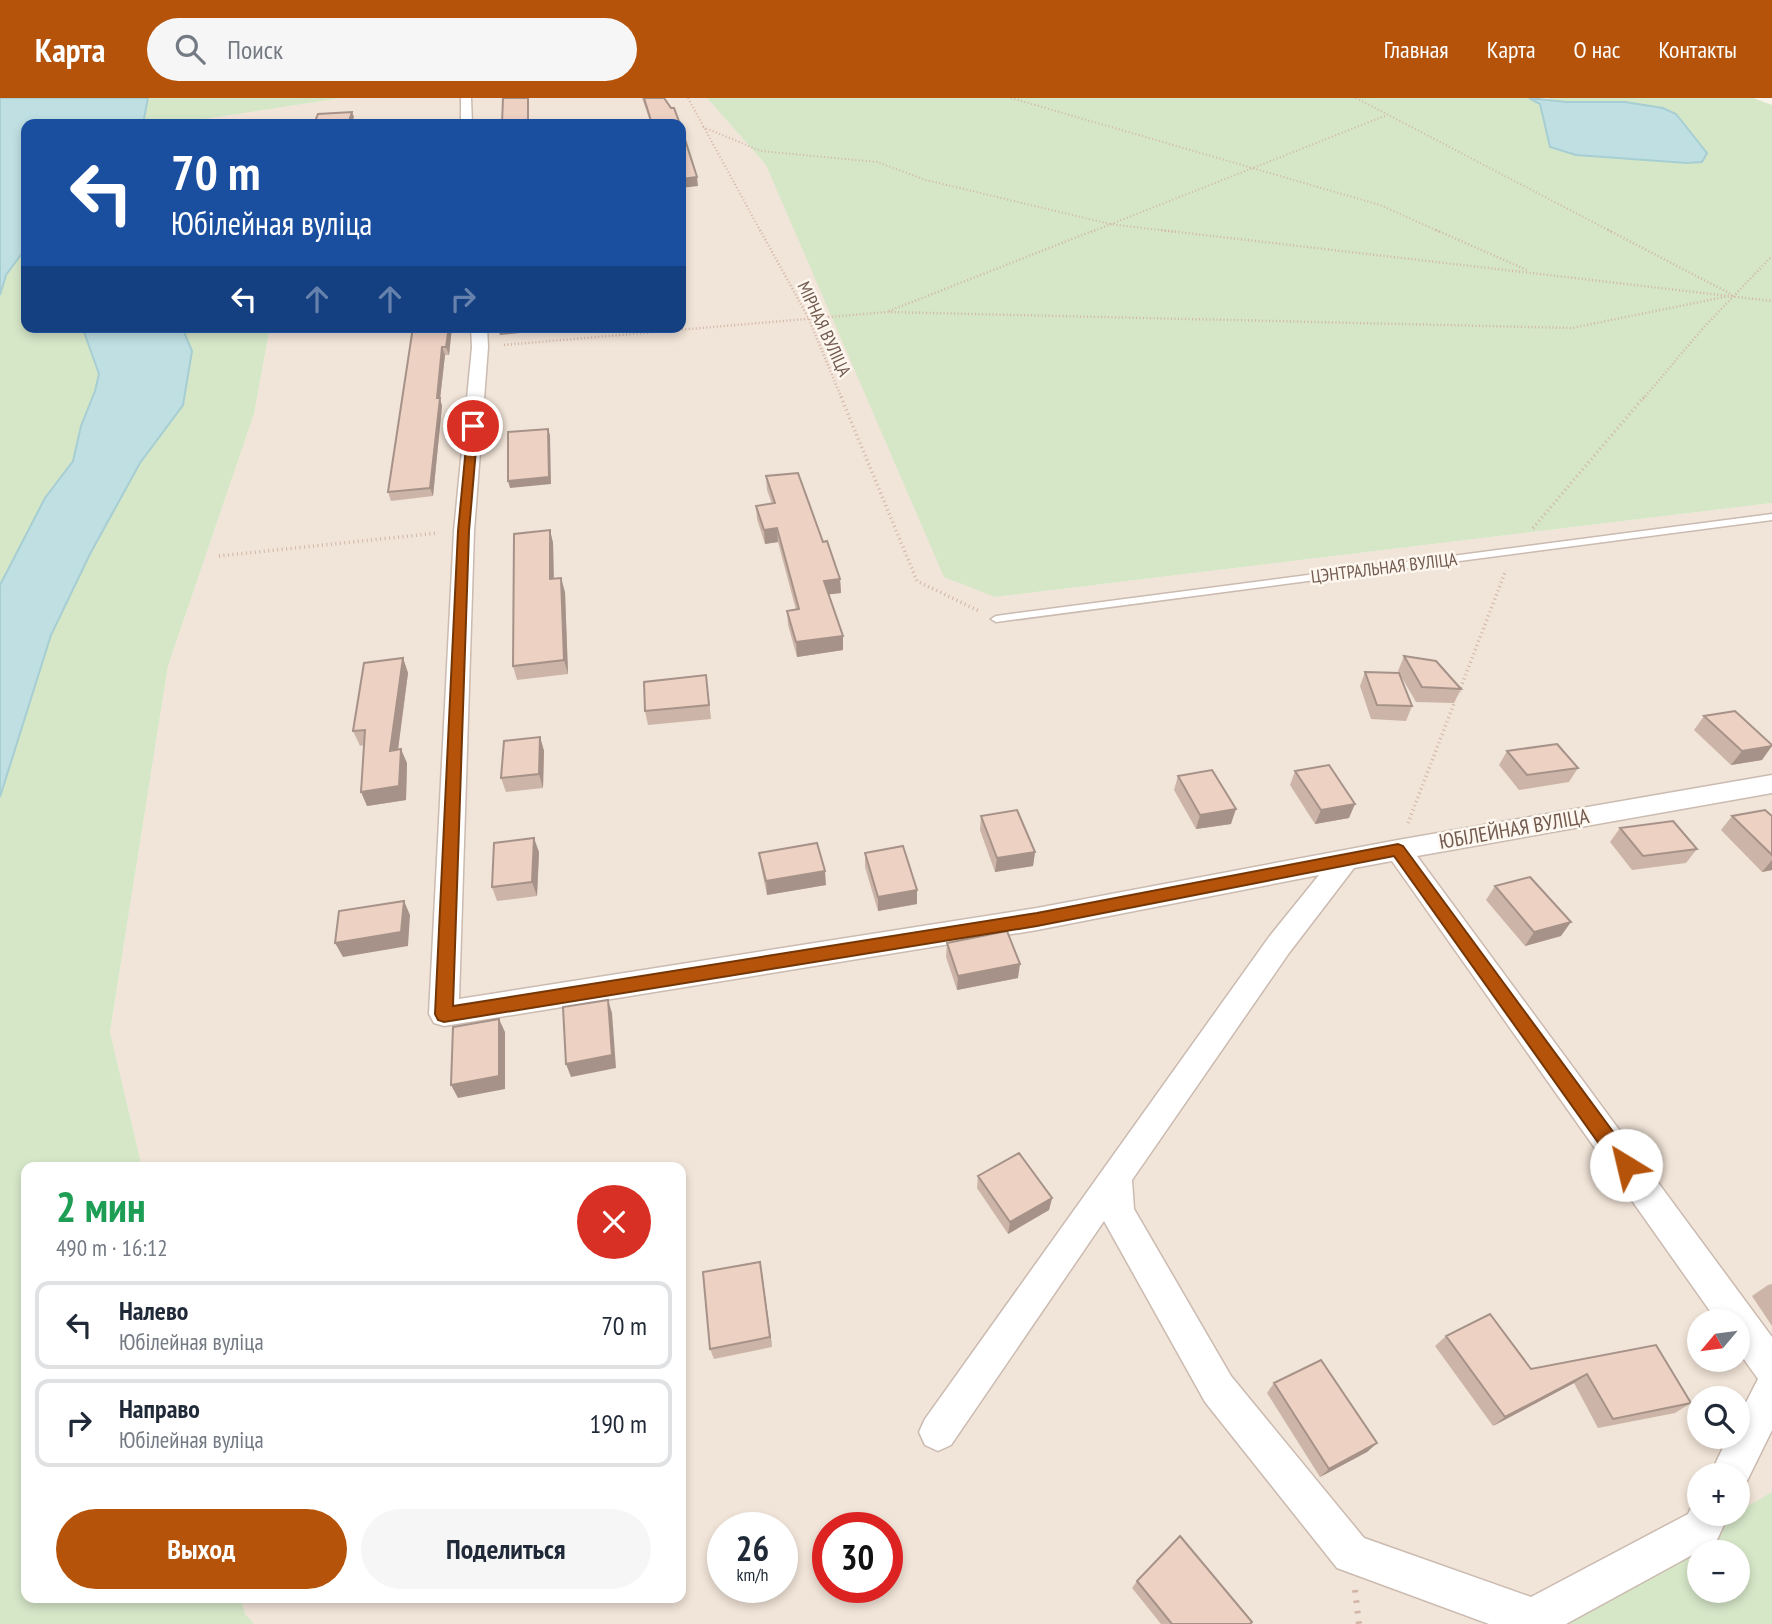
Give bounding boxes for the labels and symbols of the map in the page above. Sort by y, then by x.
street label: МІРНАЯ ВУЛІЦА [792,278,857,380]
pin [443,396,503,456]
street label: ЦЭНТРАЛЬНАЯ ВУЛІЦА [1310,547,1459,588]
street label: ЮБІЛЕЙНАЯ ВУЛІЦА [1437,802,1591,855]
position arrow [1589,1128,1663,1202]
north arrow [1687,1309,1750,1372]
speed limit sign: 30 [812,1512,903,1603]

